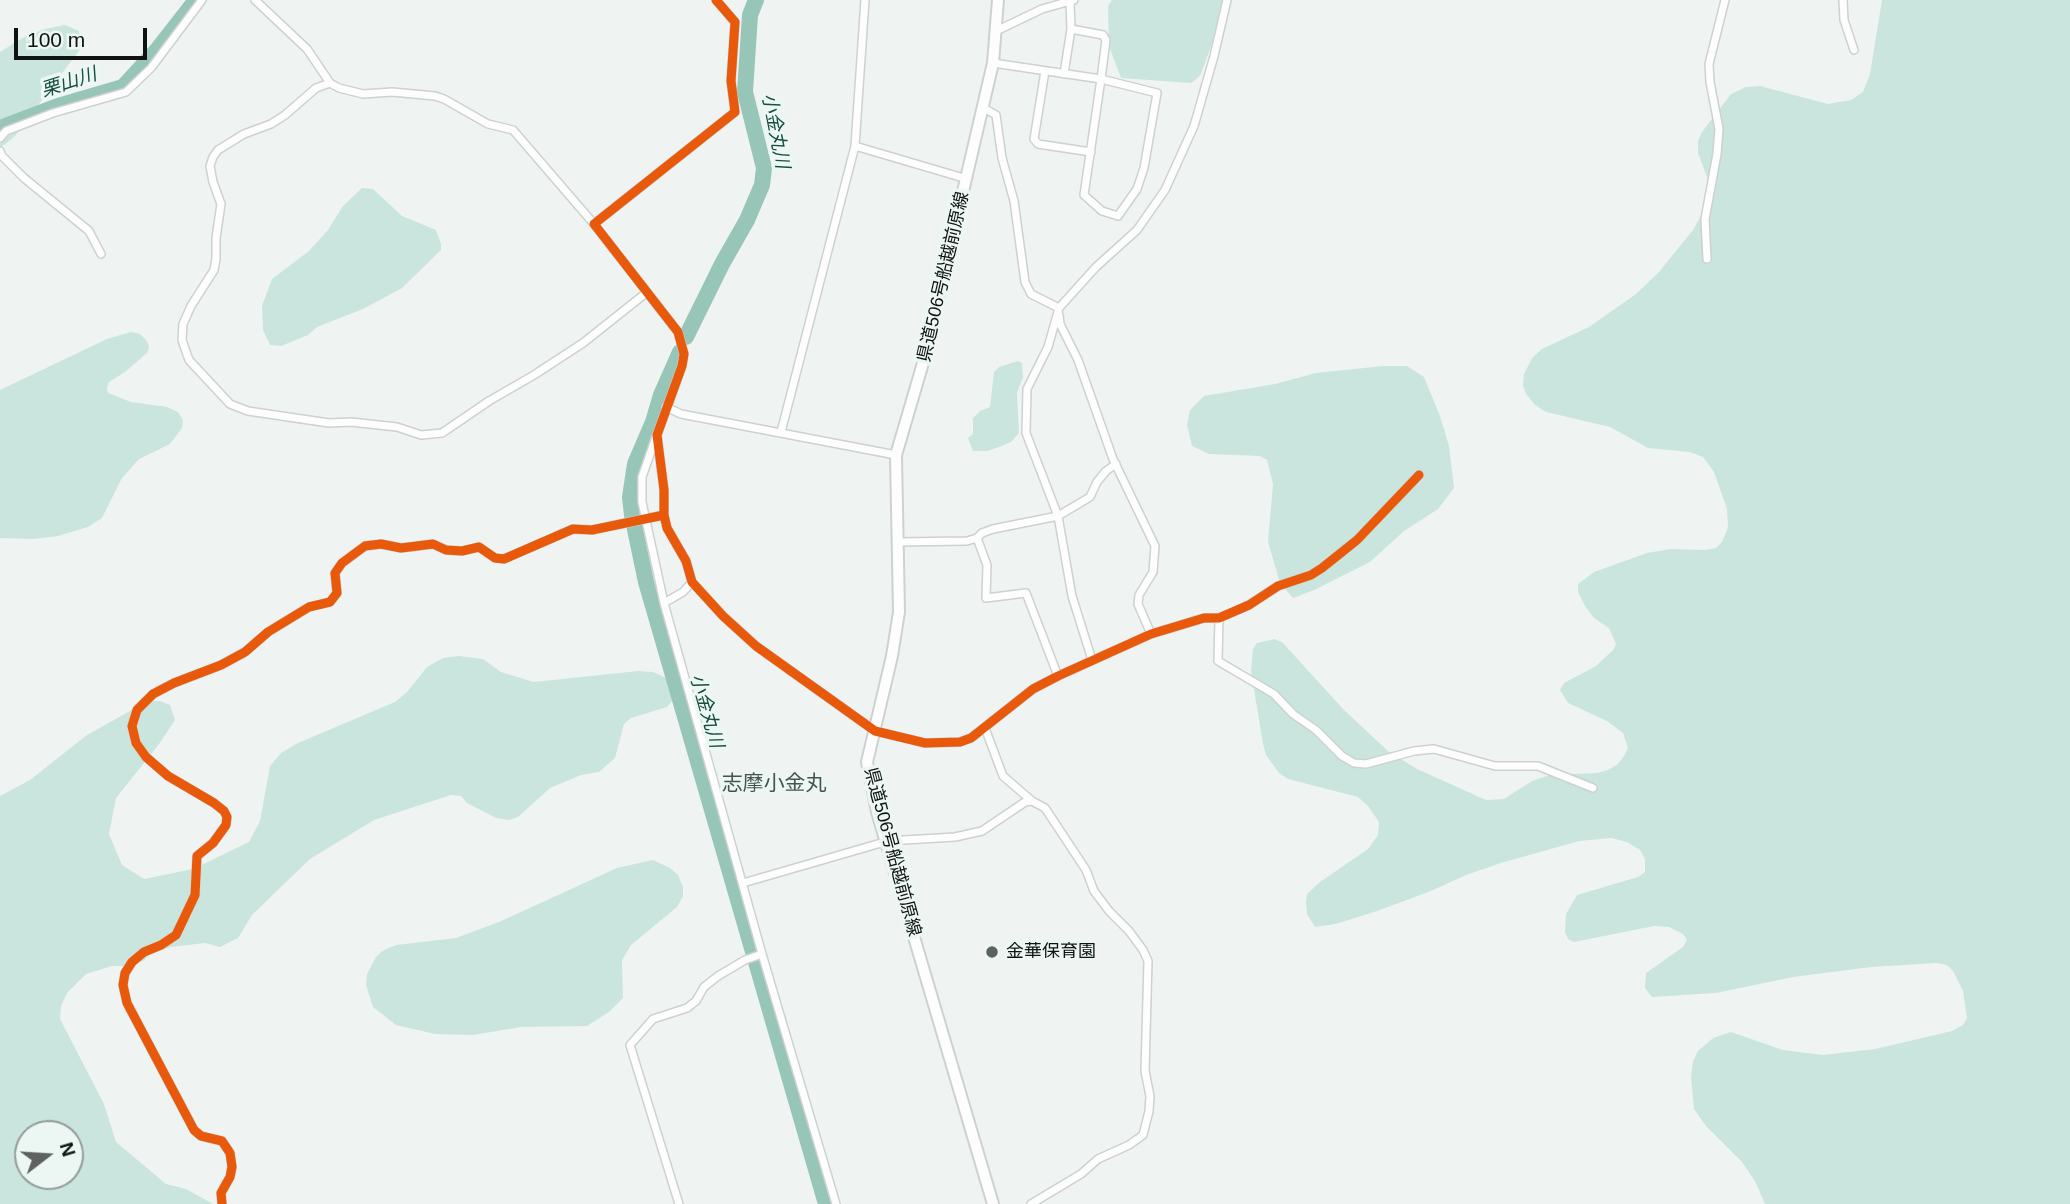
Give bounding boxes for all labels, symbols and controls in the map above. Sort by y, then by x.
scale bar [18,14,150,58]
text: 100 m [27,28,85,51]
water label: 栗山川 [38,63,100,103]
water label: 小金丸川 [757,92,793,170]
street label: 県道506号船越前原線 [914,190,974,364]
water label: 小金丸川 [685,671,727,751]
street label: 県道506号船越前原線 [859,765,925,939]
district label: 志摩小金丸 [722,771,826,797]
place label: 金華保育園 [1006,941,1096,963]
marker: 金華保育園 [984,944,1000,960]
north arrow [14,1120,84,1190]
text: N [56,1140,80,1159]

